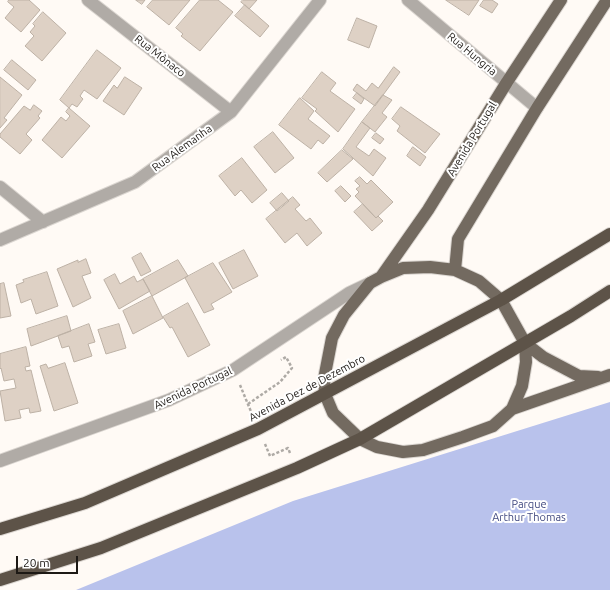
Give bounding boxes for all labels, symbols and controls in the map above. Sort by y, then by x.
street label: Rua Hungria [445,30,499,78]
street label: Rua Mônaco [132,32,188,80]
street label: Avenida Portugal [445,99,499,179]
street label: Rua Alemanha [149,122,215,174]
street label: Avenida Dez de Dezembro [247,352,367,424]
street label: Avenida Portugal [152,364,234,412]
park label: Parque Arthur Thomas [492,497,566,523]
scale bar [18,548,80,574]
text: 20 m [23,556,50,569]

